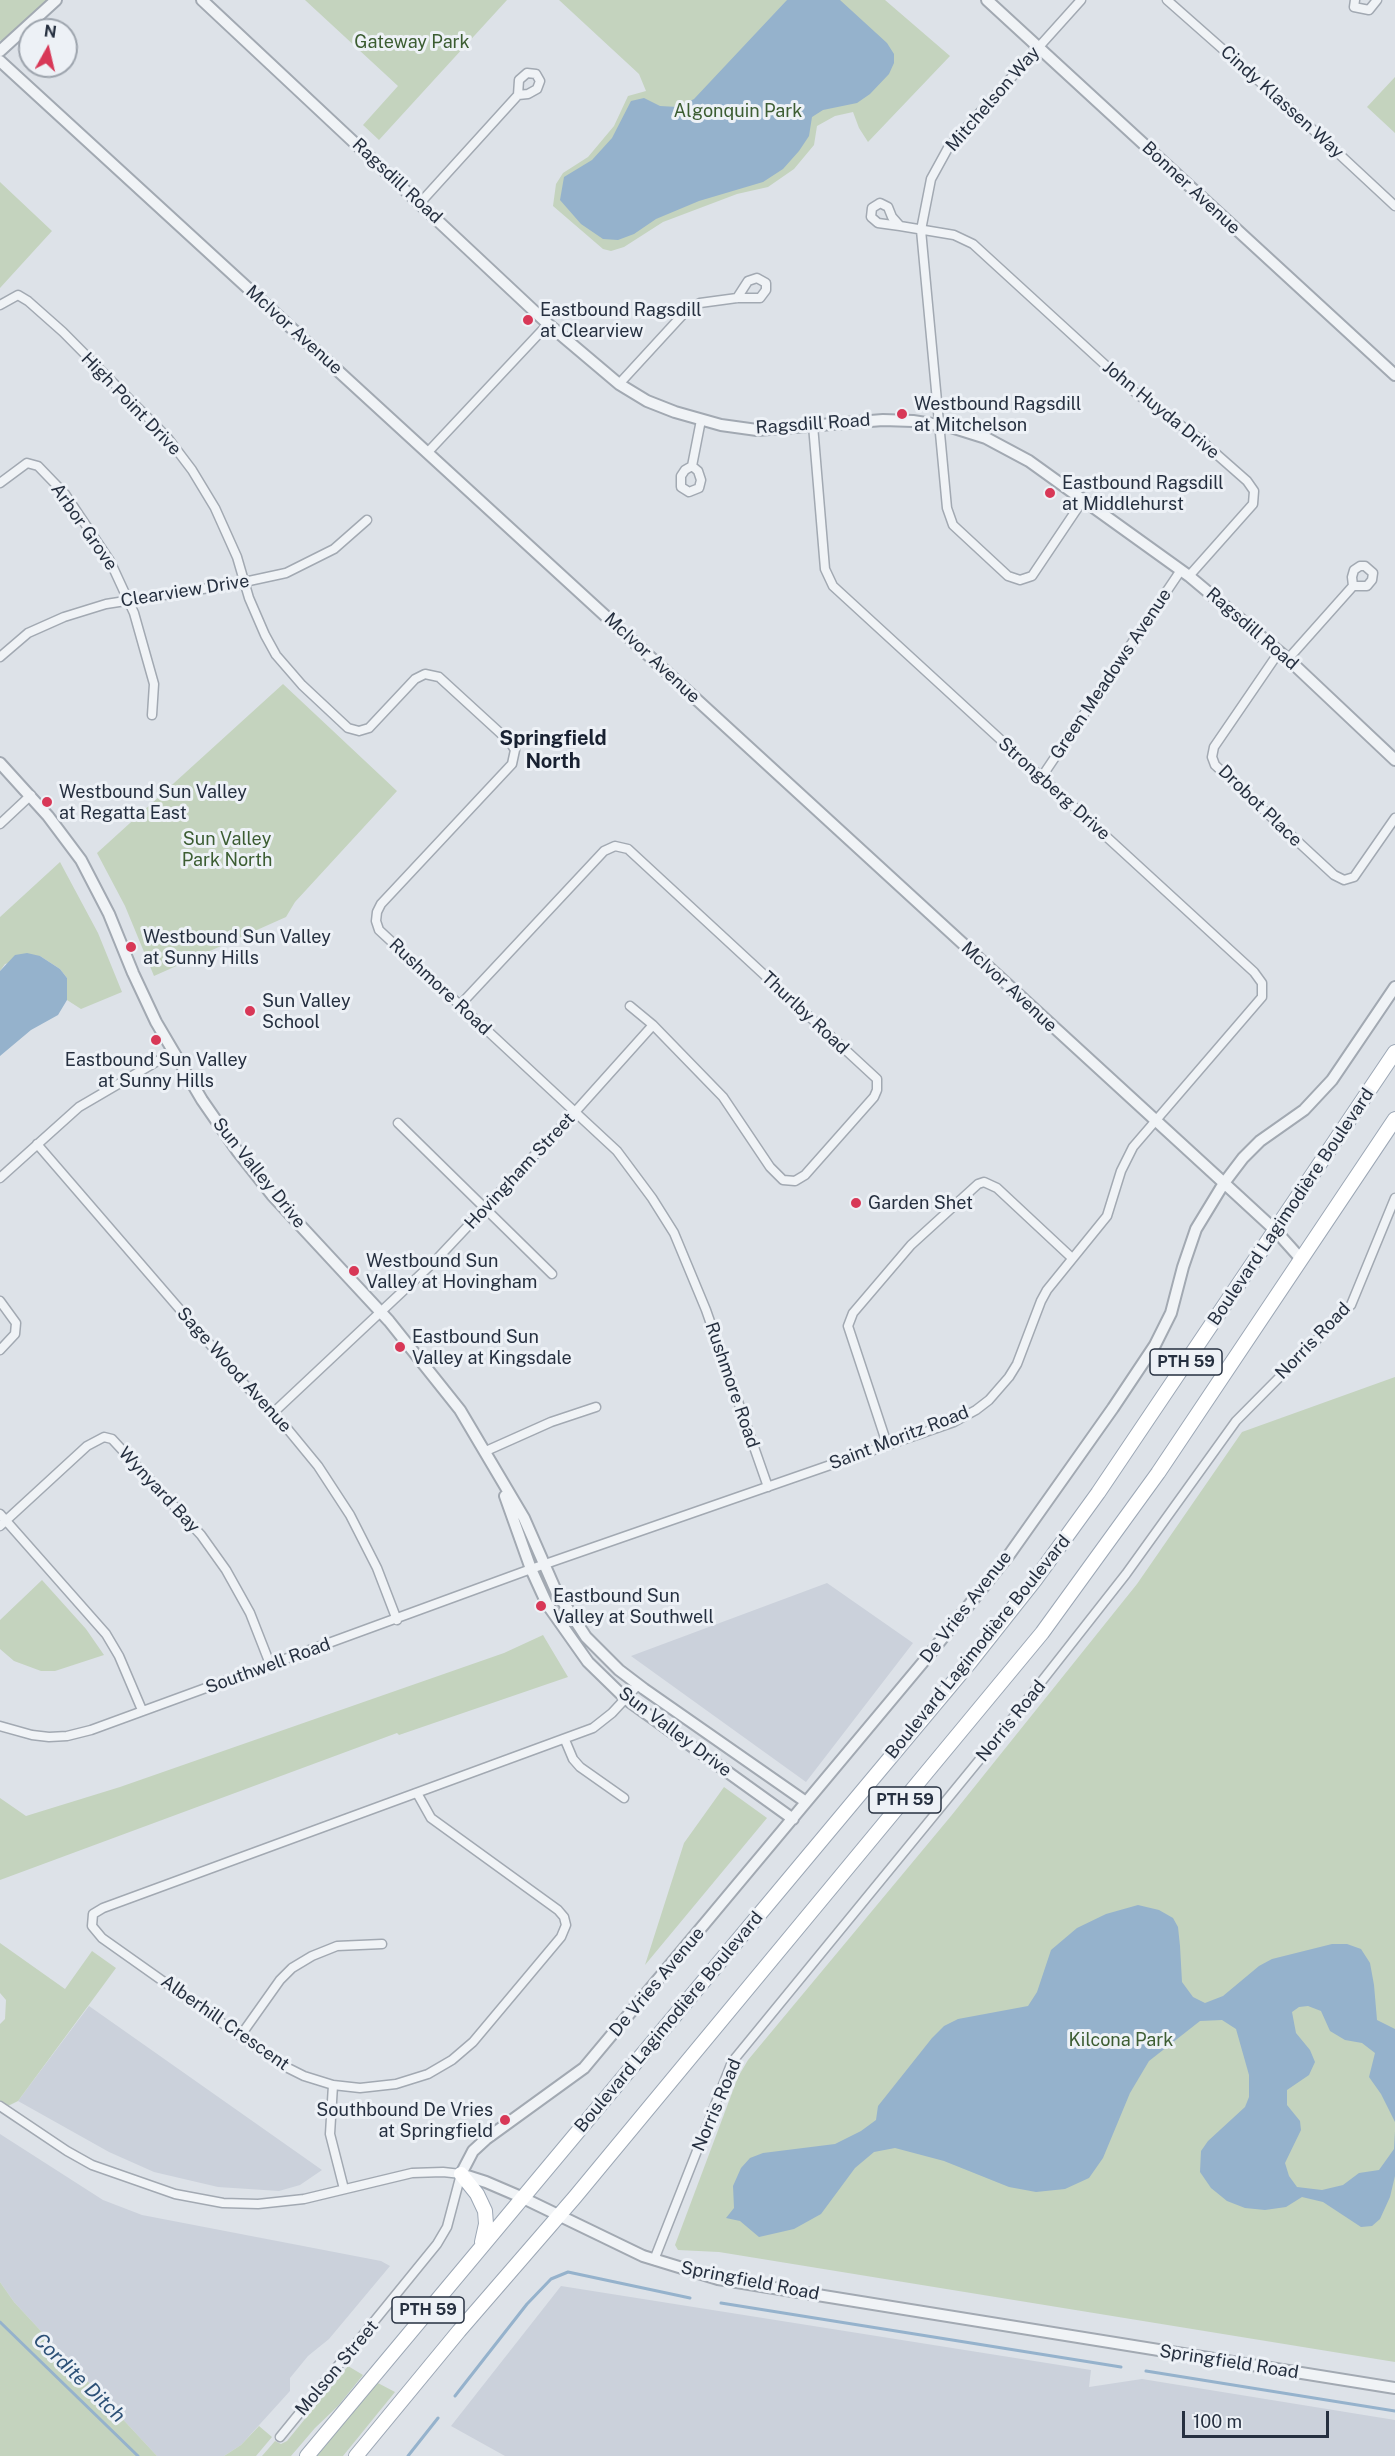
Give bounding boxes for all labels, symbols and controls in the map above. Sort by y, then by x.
north arrow [18,18,78,78]
text: N [43,21,58,42]
park label: Gateway Park [354,31,470,53]
street label: Cindy Klassen Way [1216,41,1348,163]
street label: Mitchelson Way [941,42,1045,156]
park label: Algonquin Park [674,100,802,122]
street label: Ragsdill Road [348,134,446,228]
street label: Bonner Avenue [1137,137,1245,239]
street label: McIvor Avenue [241,281,347,379]
place label: Eastbound Ragsdill at Clearview [540,299,702,342]
marker: Eastbound Ragsdill at Clearview [521,313,535,327]
street label: High Point Drive [76,348,186,460]
street label: John Huyda Drive [1098,356,1224,464]
place label: Westbound Ragsdill at Mitchelson [914,393,1081,436]
marker: Westbound Ragsdill at Mitchelson [895,407,909,421]
street label: Ragsdill Road [755,409,871,439]
place label: Eastbound Ragsdill at Middlehurst [1062,472,1224,514]
street label: Arbor Grove [46,479,122,575]
marker: Eastbound Ragsdill at Middlehurst [1043,486,1057,500]
street label: Clearview Drive [119,570,251,612]
street label: Ragsdill Road [1202,583,1302,675]
street label: Green Meadows Avenue [1046,585,1176,763]
street label: McIvor Avenue [600,608,704,708]
district label: Springfield North [499,727,607,774]
street label: Strongberg Drive [993,733,1115,845]
street label: Drobot Place [1214,761,1306,851]
place label: Westbound Sun Valley at Regatta East [59,781,247,824]
marker: Westbound Sun Valley at Regatta East [40,795,54,809]
park label: Sun Valley Park North [182,828,272,870]
place label: Westbound Sun Valley at Sunny Hills [143,926,331,968]
street label: Rushmore Road [384,934,496,1040]
street label: McIvor Avenue [957,937,1061,1037]
marker: Westbound Sun Valley at Sunny Hills [124,940,138,954]
street label: Thurlby Road [757,967,853,1059]
place label: Sun Valley School [262,990,351,1032]
marker: Sun Valley School [243,1004,257,1018]
marker: Eastbound Sun Valley at Sunny Hills [149,1033,163,1047]
place label: Eastbound Sun Valley at Sunny Hills [65,1049,247,1092]
street label: Boulevard Lagimodière Boulevard [1203,1084,1379,1330]
street label: Hovingham Street [460,1108,580,1234]
street label: Sun Valley Drive [208,1113,310,1233]
place label: Garden Shet [868,1192,973,1214]
marker: Garden Shet [849,1196,863,1210]
place label: Westbound Sun Valley at Hovingham [366,1250,537,1292]
marker: Westbound Sun Valley at Hovingham [347,1264,361,1278]
street label: Norris Road [1271,1298,1355,1384]
street label: Sage Wood Avenue [172,1303,296,1437]
street label: Rushmore Road [700,1319,764,1451]
place label: Eastbound Sun Valley at Kingsdale [412,1326,572,1368]
marker: Eastbound Sun Valley at Kingsdale [393,1340,407,1354]
road number: PTH 59 [1150,1349,1222,1375]
street label: Saint Moritz Road [826,1401,972,1475]
street label: Wynyard Bay [114,1443,204,1537]
street label: Boulevard Lagimodière Boulevard [881,1531,1075,1763]
street label: De Vries Avenue [916,1547,1016,1667]
place label: Eastbound Sun Valley at Southwell [553,1585,714,1628]
marker: Eastbound Sun Valley at Southwell [534,1599,548,1613]
street label: Southwell Road [203,1633,333,1699]
street label: Norris Road [972,1676,1050,1766]
street label: Sun Valley Drive [614,1682,736,1782]
road number: PTH 59 [869,1787,941,1813]
street label: Boulevard Lagimodière Boulevard [570,1907,768,2137]
street label: De Vries Avenue [605,1923,709,2041]
street label: Alberhill Crescent [157,1971,293,2075]
park label: Kilcona Park [1069,2029,1173,2051]
street label: Norris Road [688,2056,746,2154]
place label: Southbound De Vries at Springfield [316,2099,493,2142]
marker: Southbound De Vries at Springfield [498,2113,512,2127]
street label: Springfield Road [679,2257,821,2305]
road number: PTH 59 [392,2297,464,2323]
street label: Molson Street [291,2316,383,2420]
water label: Cordite Ditch [28,2328,130,2428]
street label: Springfield Road [1158,2340,1300,2384]
scale bar [1185,2399,1332,2437]
text: 100 m [1193,2411,1242,2432]

